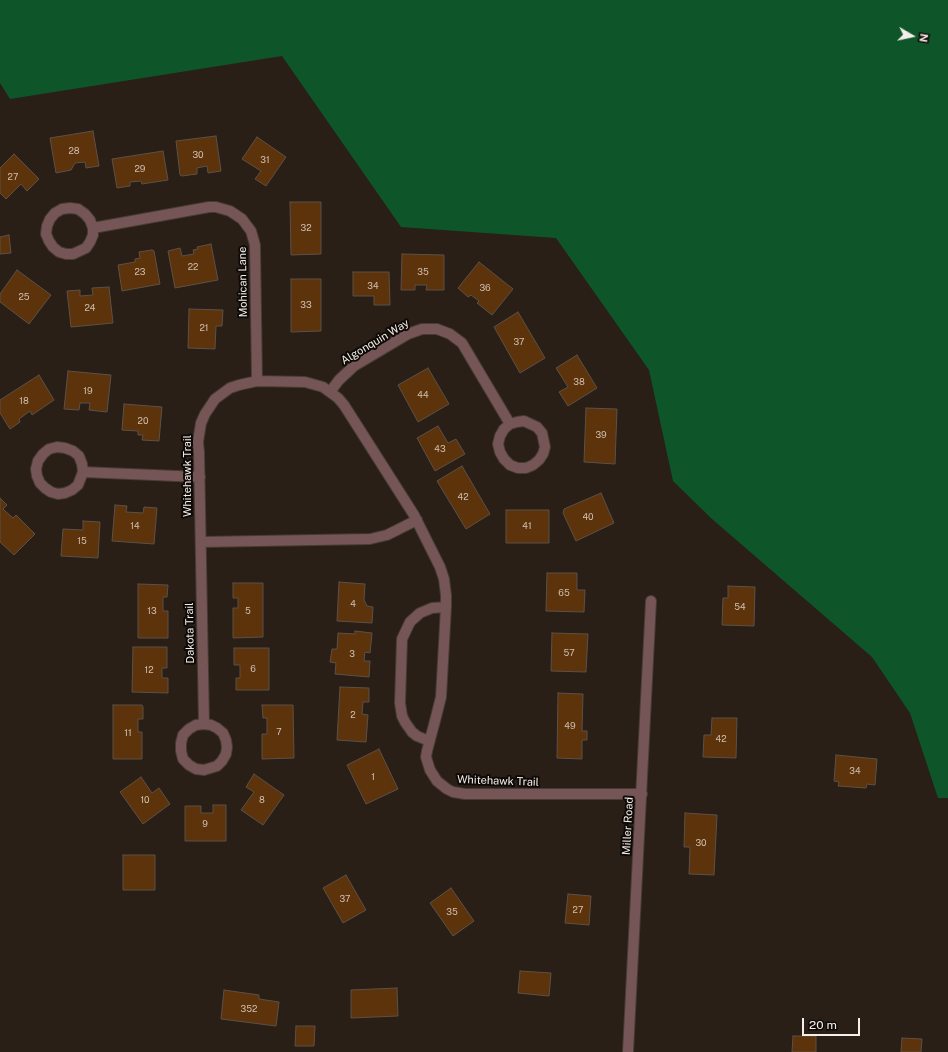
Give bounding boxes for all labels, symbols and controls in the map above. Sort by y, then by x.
north arrow [892,16,932,56]
text: N [917,33,930,43]
house number: 28 [68,146,80,156]
house number: 30 [192,150,204,160]
house number: 31 [260,155,270,165]
house number: 29 [135,164,145,174]
house number: 27 [8,172,18,182]
house number: 32 [300,223,312,233]
street label: Mohican Lane [236,246,250,318]
house number: 22 [188,262,198,272]
house number: 23 [134,267,146,277]
house number: 35 [417,267,429,277]
house number: 34 [367,281,379,291]
house number: 36 [479,283,491,293]
house number: 25 [18,292,30,302]
house number: 33 [300,300,312,310]
house number: 24 [84,303,96,313]
street label: Algonquin Way [339,316,411,368]
house number: 21 [199,323,209,333]
house number: 37 [514,337,524,347]
house number: 38 [573,377,585,387]
house number: 19 [83,386,93,396]
house number: 44 [417,390,429,400]
house number: 18 [19,396,29,406]
house number: 20 [138,416,148,426]
house number: 39 [595,430,607,440]
street label: Whitehawk Trail [181,435,195,517]
house number: 43 [434,444,446,454]
house number: 42 [457,492,469,502]
house number: 40 [582,512,594,522]
house number: 14 [130,521,140,531]
house number: 41 [522,521,532,531]
house number: 15 [77,536,87,546]
house number: 65 [558,588,570,598]
house number: 4 [350,599,356,609]
street label: Dakota Trail [183,602,197,664]
house number: 54 [734,602,746,612]
house number: 13 [147,606,157,616]
house number: 5 [245,606,251,616]
house number: 57 [563,648,575,658]
house number: 3 [349,649,355,659]
house number: 6 [250,664,256,674]
house number: 12 [144,665,154,675]
house number: 2 [350,710,356,720]
house number: 49 [564,721,576,731]
house number: 7 [276,727,282,737]
house number: 11 [124,728,132,738]
house number: 42 [715,734,727,744]
house number: 34 [849,766,861,776]
house number: 1 [371,772,375,782]
street label: Whitehawk Trail [457,773,539,789]
house number: 10 [140,795,150,805]
house number: 8 [259,795,265,805]
street label: Miller Road [620,797,636,855]
house number: 9 [202,819,208,829]
house number: 30 [695,838,707,848]
house number: 37 [340,894,350,904]
house number: 27 [573,905,583,915]
house number: 35 [446,907,458,917]
house number: 352 [241,1004,257,1014]
scale bar [804,1010,862,1036]
text: 20 m [809,1018,837,1032]

